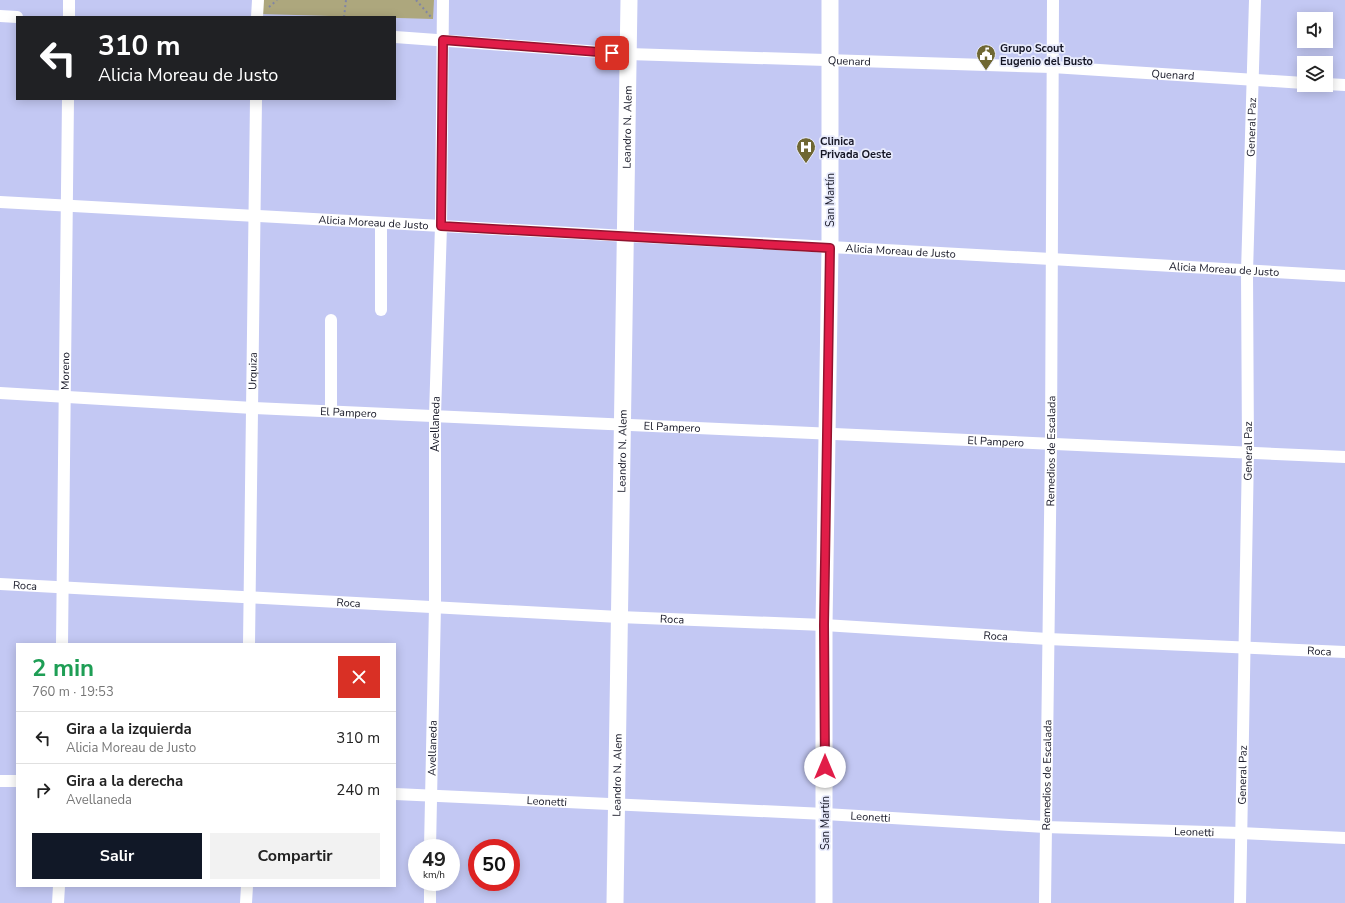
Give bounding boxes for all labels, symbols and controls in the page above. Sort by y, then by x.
map controls [1297,12,1333,92]
button: sound [1297,12,1333,48]
text: 310 m [98,27,181,65]
icon: left [32,32,84,84]
pin [595,36,629,70]
place label: Grupo Scout Eugenio del Busto [1000,41,1093,69]
icon: arrive [601,42,623,64]
public building icon: Grupo Scout Eugenio del Busto [975,43,997,71]
street label: Quenard [828,53,871,69]
button: layers [1297,56,1333,92]
text: Alicia Moreau de Justo [98,63,278,87]
street label: Quenard [1151,66,1195,84]
street label: Leandro N. Alem [619,85,635,169]
street label: General Paz [1243,97,1260,157]
place label: Clinica Privada Oeste [820,134,892,162]
hospital icon: Clinica Privada Oeste [795,136,817,164]
street label: San Martín [823,173,838,227]
street label: Alicia Moreau de Justo [318,212,429,233]
street label: Alicia Moreau de Justo [845,240,956,261]
street label: Alicia Moreau de Justo [1169,258,1280,280]
street label: Moreno [57,352,73,390]
street label: Urquiza [245,352,260,390]
street label: Avellaneda [428,396,443,452]
street label: Remedios de Escalada [1043,396,1059,506]
street label: El Pampero [320,404,377,421]
street label: Leandro N. Alem [614,409,630,493]
street label: El Pampero [643,418,701,436]
street label: General Paz [1240,421,1256,481]
street label: El Pampero [967,433,1024,450]
street label: Roca [12,577,38,593]
street label: Roca [336,594,361,611]
street label: Roca [660,611,685,627]
street label: Roca [983,627,1008,644]
street label: Roca [1307,643,1332,659]
text: 2 min [32,652,94,684]
button: close [338,656,380,698]
text: 760 m · 19:53 [32,683,114,701]
text: Gira a la izquierda [66,719,192,739]
street label: Remedios de Escalada [1038,719,1055,830]
street label: Avellaneda [424,720,440,776]
icon: left [32,727,54,749]
text: 310 m [336,728,380,748]
street label: Leandro N. Alem [609,733,625,817]
text: Alicia Moreau de Justo [66,739,196,757]
street label: General Paz [1234,745,1250,805]
position arrow [804,746,846,788]
text: Gira a la derecha [66,771,183,791]
icon: right [32,779,54,801]
text: 240 m [336,780,380,800]
text: Avellaneda [66,791,132,809]
street label: Leonetti [526,793,567,809]
street label: San Martín [818,796,833,850]
street label: Leonetti [850,808,891,825]
street label: Leonetti [1174,823,1214,840]
button: Salir [32,833,202,879]
button: Compartir [210,833,380,879]
speed limit sign: 50 [468,839,520,891]
text: 49 [422,846,446,873]
text: km/h [423,868,445,882]

